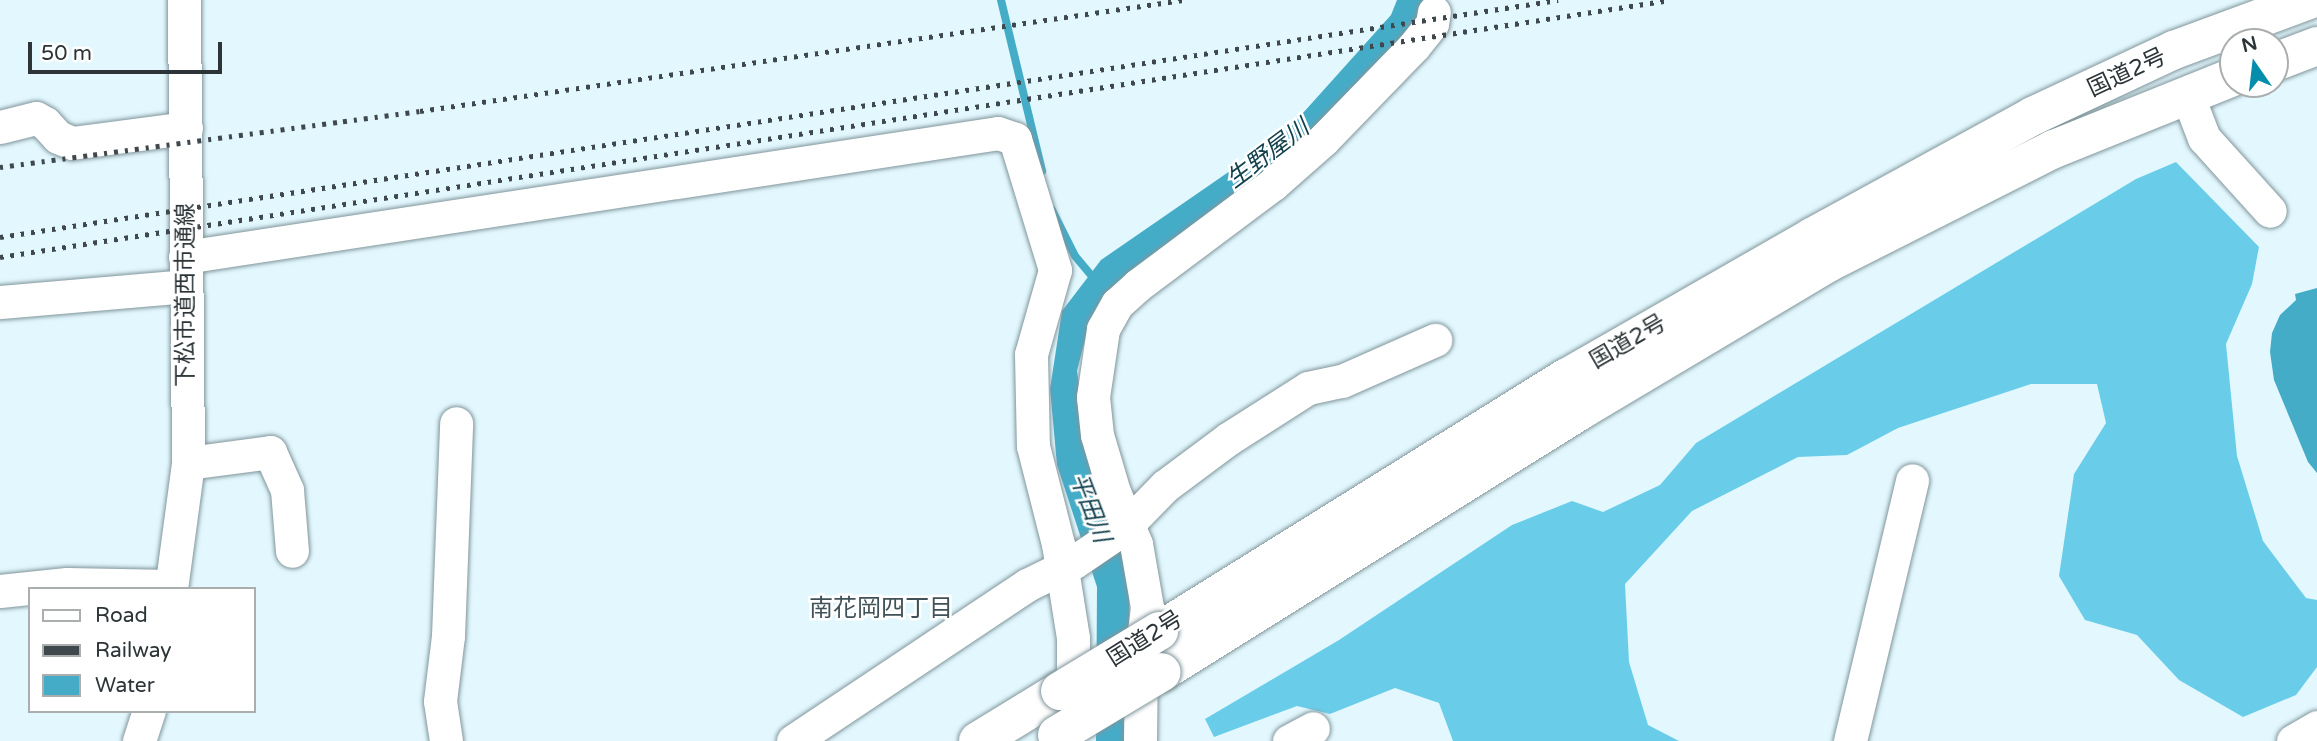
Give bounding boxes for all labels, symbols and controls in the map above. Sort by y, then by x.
scale bar [32,28,226,72]
north arrow [2219,28,2289,98]
text: N [2239,32,2259,57]
text: 50 m [41,41,92,66]
street label: 国道2号 [2083,43,2171,103]
water label: 生野屋川 [1221,114,1315,194]
street label: 下松市道西市通線 [172,203,200,387]
street label: 国道2号 [1585,309,1671,375]
water label: 平田川 [1064,469,1116,547]
legend [28,587,256,713]
district label: 南花岡四丁目 [809,595,953,623]
text: Road [95,603,148,628]
street label: 国道2号 [1102,605,1188,673]
text: Railway [95,638,172,663]
text: Water [95,673,155,698]

